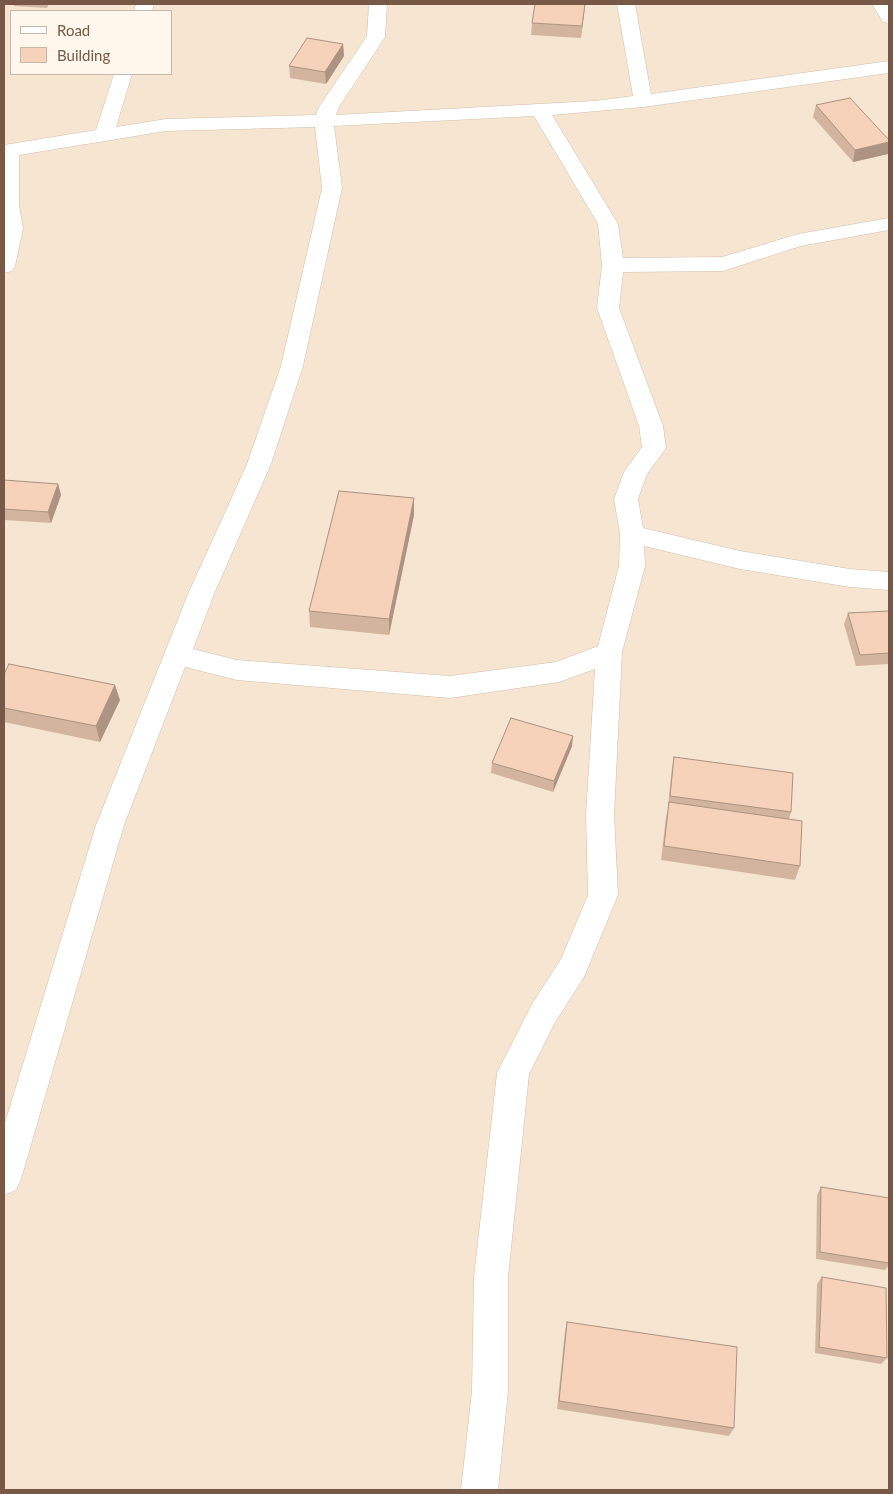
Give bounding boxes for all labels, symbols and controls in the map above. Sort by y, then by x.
legend [10,10,172,75]
text: Road [57,21,90,39]
text: Building [57,46,110,64]

